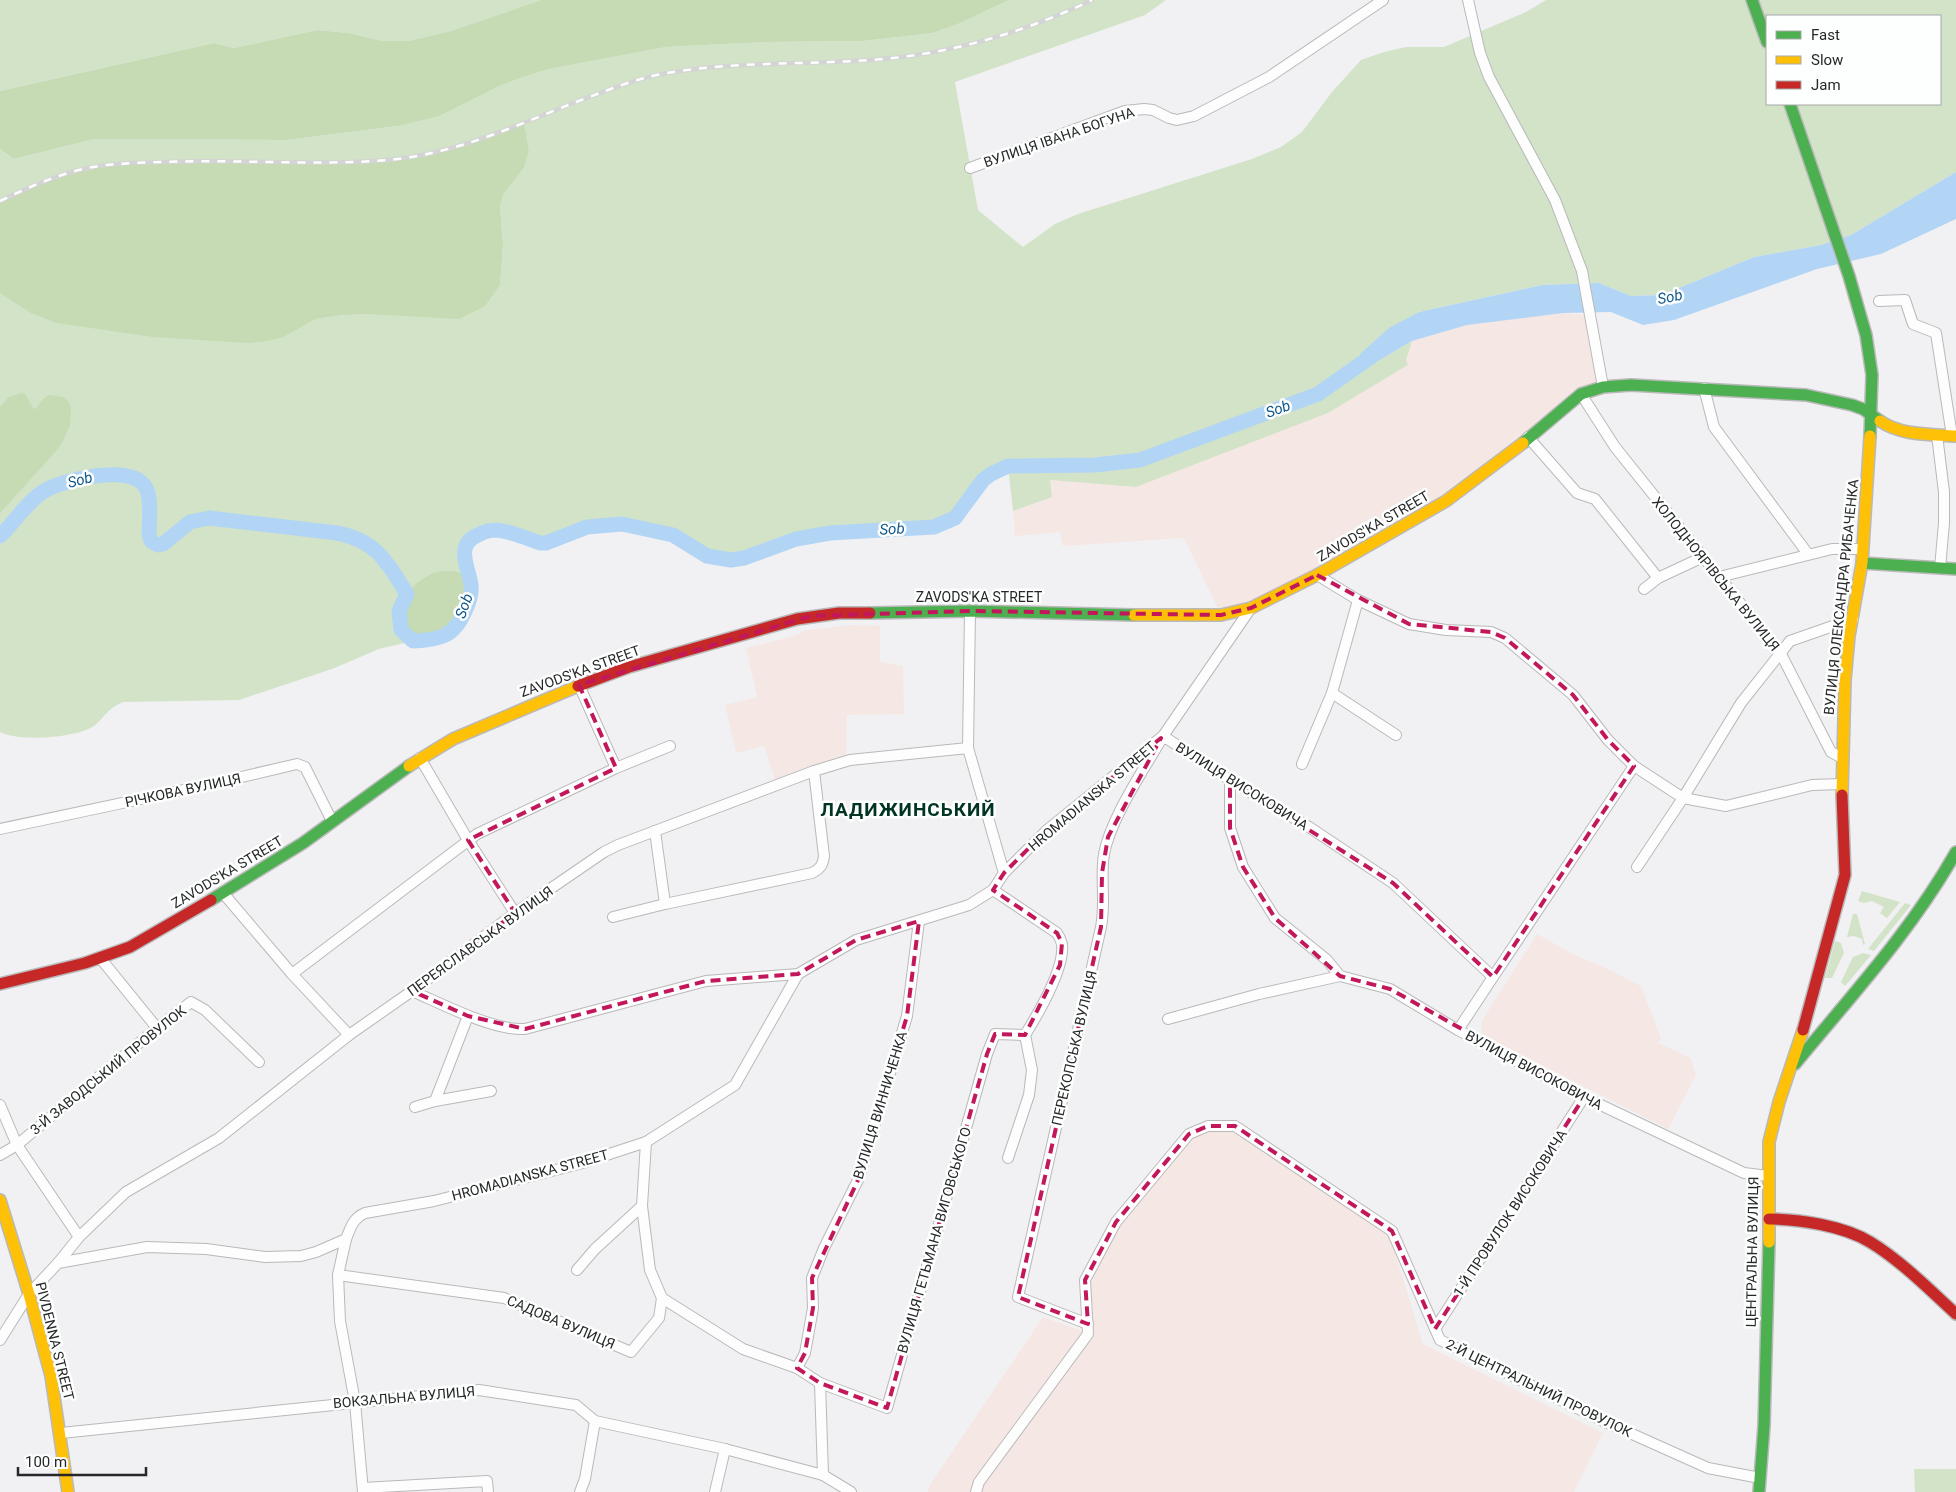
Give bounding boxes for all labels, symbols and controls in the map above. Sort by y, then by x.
legend [1766,15,1941,105]
text: Fast [1811,26,1840,44]
text: Slow [1811,51,1843,69]
text: Jam [1811,76,1841,94]
street label: ВУЛИЦЯ ІВАНА БОГУНА [982,104,1136,170]
water label: Sob [1656,286,1684,308]
water label: Sob [1263,396,1293,422]
water label: Sob [66,468,94,492]
street label: ВУЛИЦЯ ОЛЕКСАНДРА РИБАЧЕНКА [1821,478,1861,716]
street label: ZAVODS'KA STREET [1314,487,1432,565]
street label: ХОЛОДНОЯРІВСЬКА ВУЛИЦЯ [1649,494,1783,654]
water label: Sob [879,519,905,539]
street label: ZAVODS'KA STREET [916,589,1043,605]
water label: Sob [451,591,477,621]
street label: ZAVODS'KA STREET [518,642,643,700]
street label: HROMADIANSKA STREET [1025,738,1159,854]
street label: ВУЛИЦЯ ВИСОКОВИЧА [1173,739,1311,833]
street label: РІЧКОВА ВУЛИЦЯ [124,770,242,810]
district label: ЛАДИЖИНСЬКИЙ [821,798,996,821]
street label: ZAVODS'KA STREET [169,832,286,911]
street label: ПЕРЕЯСЛАВСЬКА ВУЛИЦЯ [404,883,556,999]
street label: ПЕРЕКОПСЬКА ВУЛИЦЯ [1048,969,1100,1127]
street label: 3-Й ЗАВОДСЬКИЙ ПРОВУЛОК [27,1002,189,1138]
street label: ВУЛИЦЯ ВИСОКОВИЧА [1463,1027,1605,1113]
street label: ВУЛИЦЯ ВИННИЧЕНКА [850,1029,910,1181]
street label: ВУЛИЦЯ ГЕТЬМАНА ВИГОВСЬКОГО [894,1125,974,1355]
street label: 1-Й ПРОВУЛОК ВИСОКОВИЧА [1450,1126,1570,1300]
street label: HROMADIANSKA STREET [450,1146,611,1204]
street label: ЦЕНТРАЛЬНА ВУЛИЦЯ [1743,1176,1761,1328]
street label: PIVDENNA STREET [33,1280,78,1402]
street label: САДОВА ВУЛИЦЯ [505,1292,617,1352]
street label: 2-Й ЦЕНТРАЛЬНИЙ ПРОВУЛОК [1443,1336,1635,1440]
street label: ВОКЗАЛЬНА ВУЛИЦЯ [332,1383,476,1411]
scale bar [18,1444,145,1476]
text: 100 m [25,1453,67,1471]

